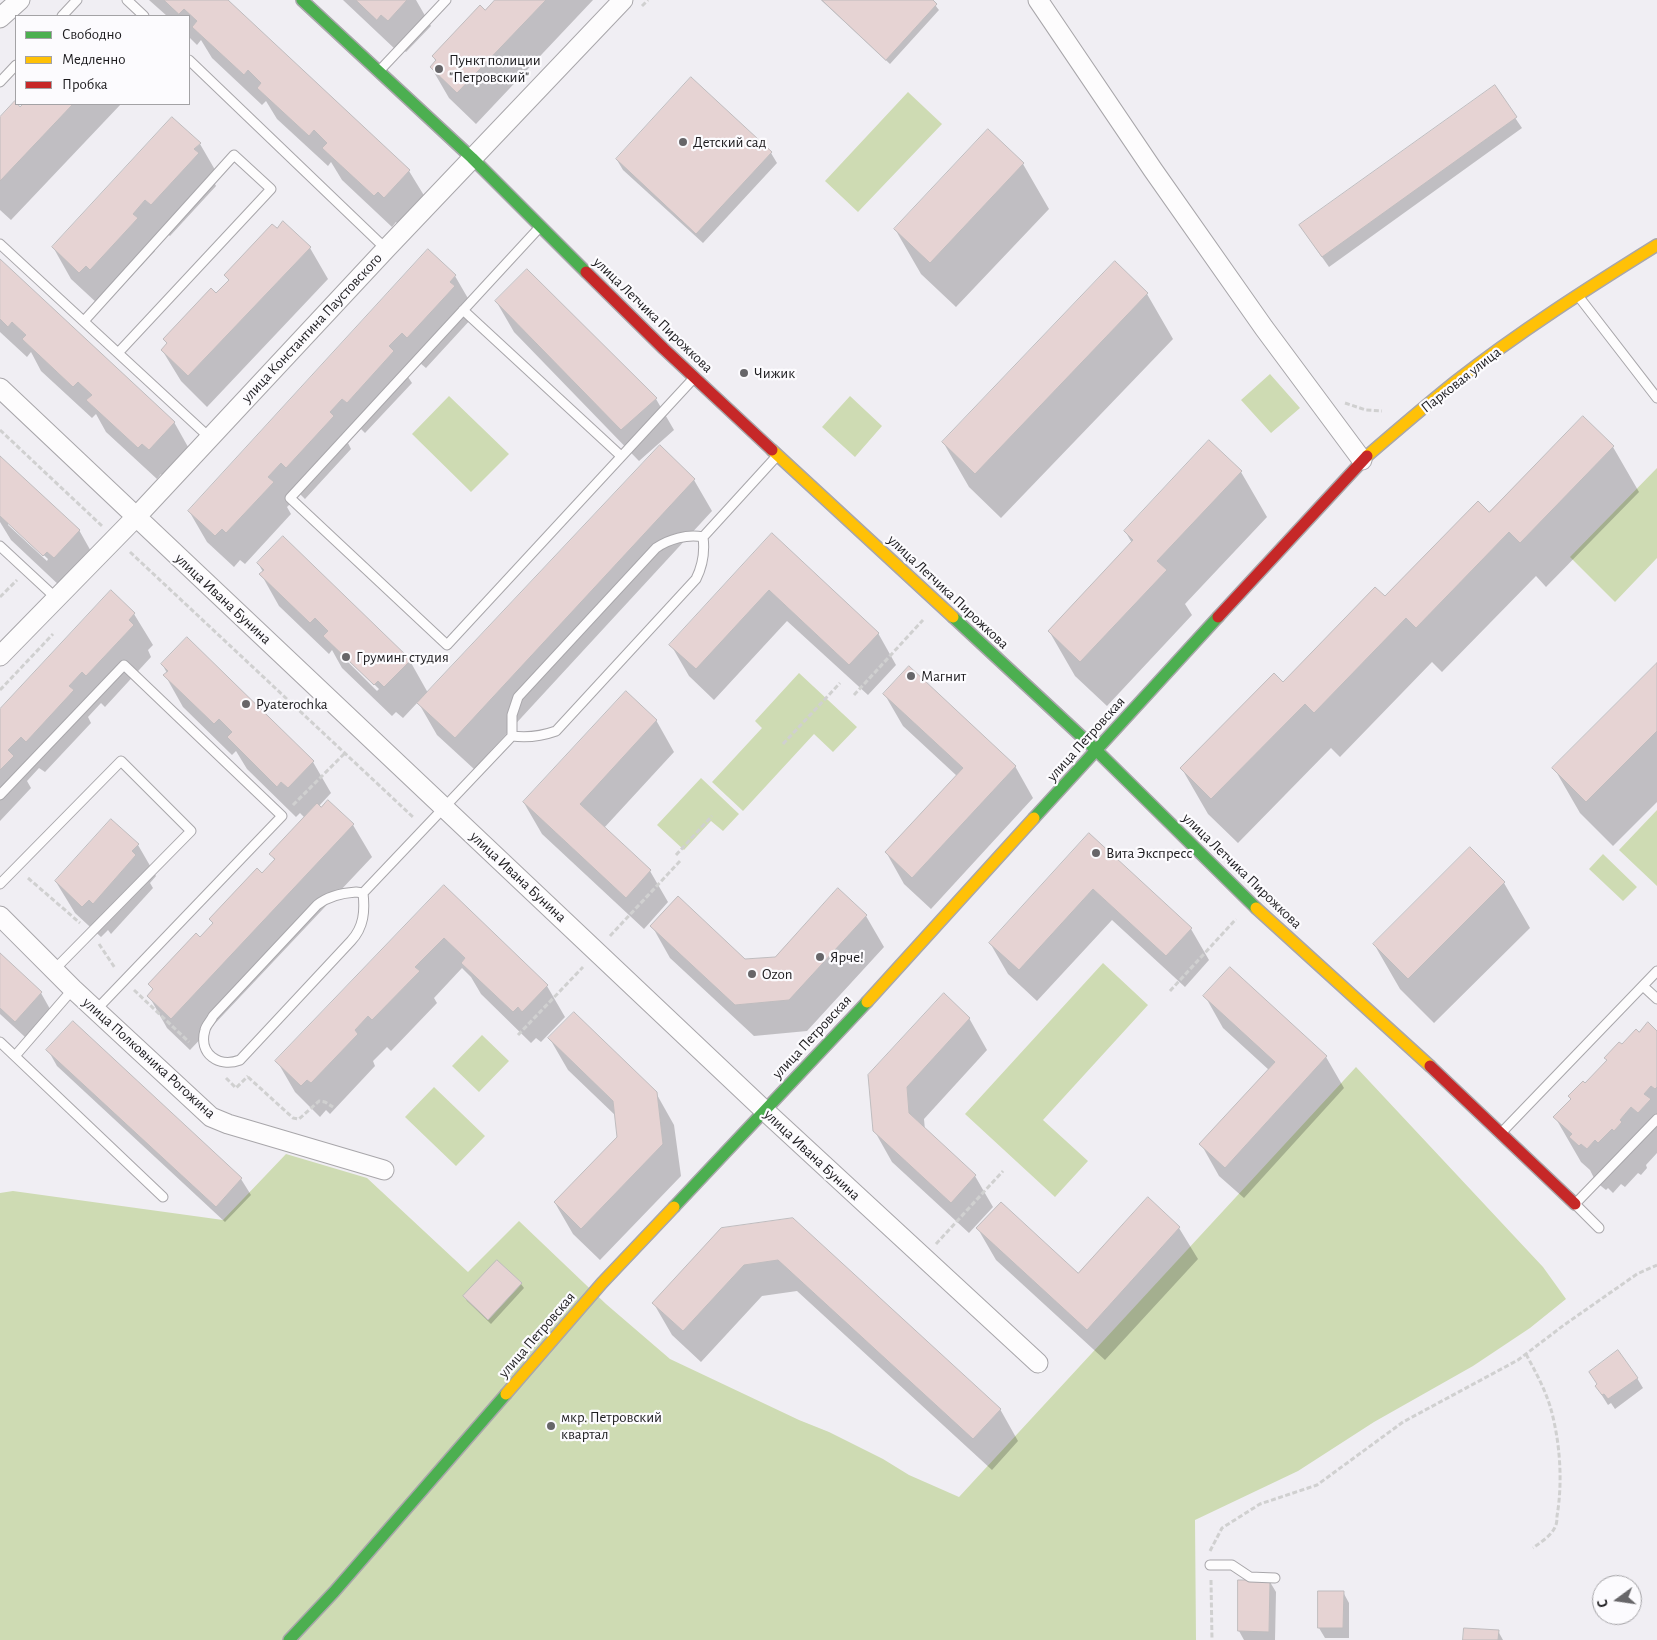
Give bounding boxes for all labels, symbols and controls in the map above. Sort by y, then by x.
legend [15,15,190,105]
text: Свободно [62,27,122,42]
place label: Пункт полиции "Петровский" [449,51,541,86]
text: Медленно [62,52,126,67]
marker: Пункт полиции "Петровский" [433,63,445,75]
text: Пробка [62,77,108,92]
place label: Детский сад [693,133,766,151]
marker: Детский сад [677,136,689,148]
street label: улица Константина Паустовского [238,249,386,407]
street label: улица Летчика Пирожкова [589,253,717,377]
street label: Парковая улица [1417,343,1505,417]
place label: Чижик [754,364,795,382]
marker: Чижик [738,367,750,379]
street label: улица Летчика Пирожкова [884,531,1012,653]
street label: улица Ивана Бунина [171,550,275,648]
place label: Груминг студия [356,648,449,666]
marker: Груминг студия [340,651,352,663]
place label: Магнит [921,667,966,685]
marker: Магнит [905,670,917,682]
street label: улица Петровская [1043,693,1129,785]
place label: Pyaterochka [256,695,328,713]
marker: Pyaterochka [240,698,252,710]
street label: улица Летчика Пирожкова [1178,809,1306,933]
street label: улица Ивана Бунина [466,828,570,926]
place label: Вита Экспресс [1106,844,1193,862]
marker: Вита Экспресс [1090,847,1102,859]
place label: Ярче! [830,948,864,966]
marker: Ярче! [814,951,826,963]
place label: Ozon [762,965,792,983]
marker: Ozon [746,968,758,980]
street label: улица Петровская [769,991,855,1083]
street label: улица Полковника Рогожина [79,994,219,1122]
street label: улица Ивана Бунина [760,1106,864,1204]
street label: улица Петровская [495,1288,579,1382]
place label: мкр. Петровский квартал [561,1408,662,1443]
marker: мкр. Петровский квартал [545,1420,557,1432]
north arrow [1592,1575,1642,1625]
text: С [1596,1598,1611,1609]

